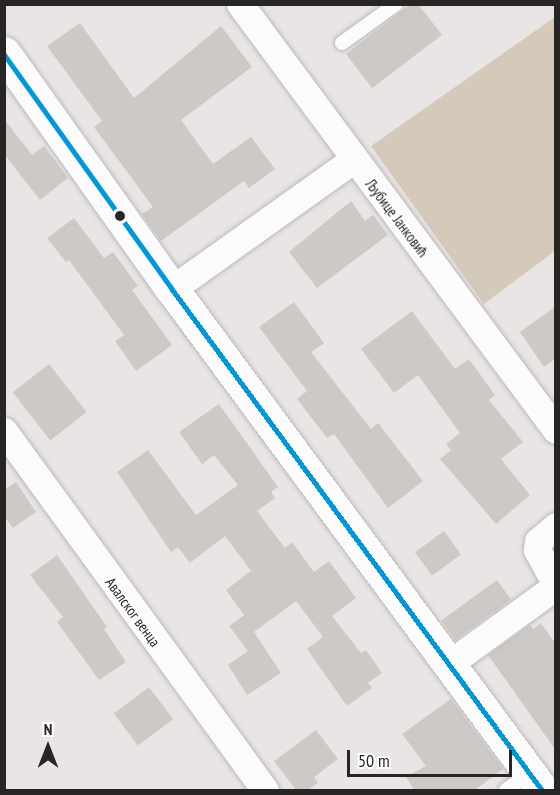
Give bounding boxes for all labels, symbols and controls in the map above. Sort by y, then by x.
street label: Љубице Јанковић [362,175,432,261]
unlabelled marker [114,210,126,222]
street label: Авалског венца [102,574,164,650]
north arrow [18,717,78,777]
text: N [44,719,52,739]
scale bar [350,738,515,776]
text: 50 m [358,749,390,772]

